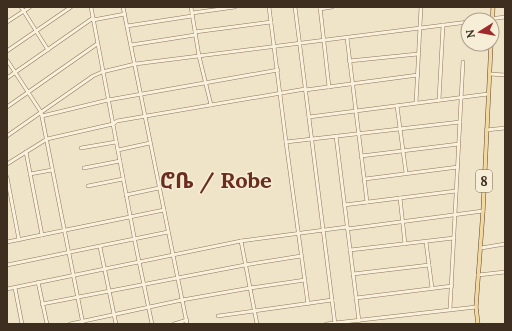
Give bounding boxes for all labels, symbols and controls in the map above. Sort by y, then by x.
north arrow [460,12,500,52]
text: N [462,28,478,39]
district label: ሮቤ / Robe [160,166,272,194]
road number: 8 [476,170,492,192]

